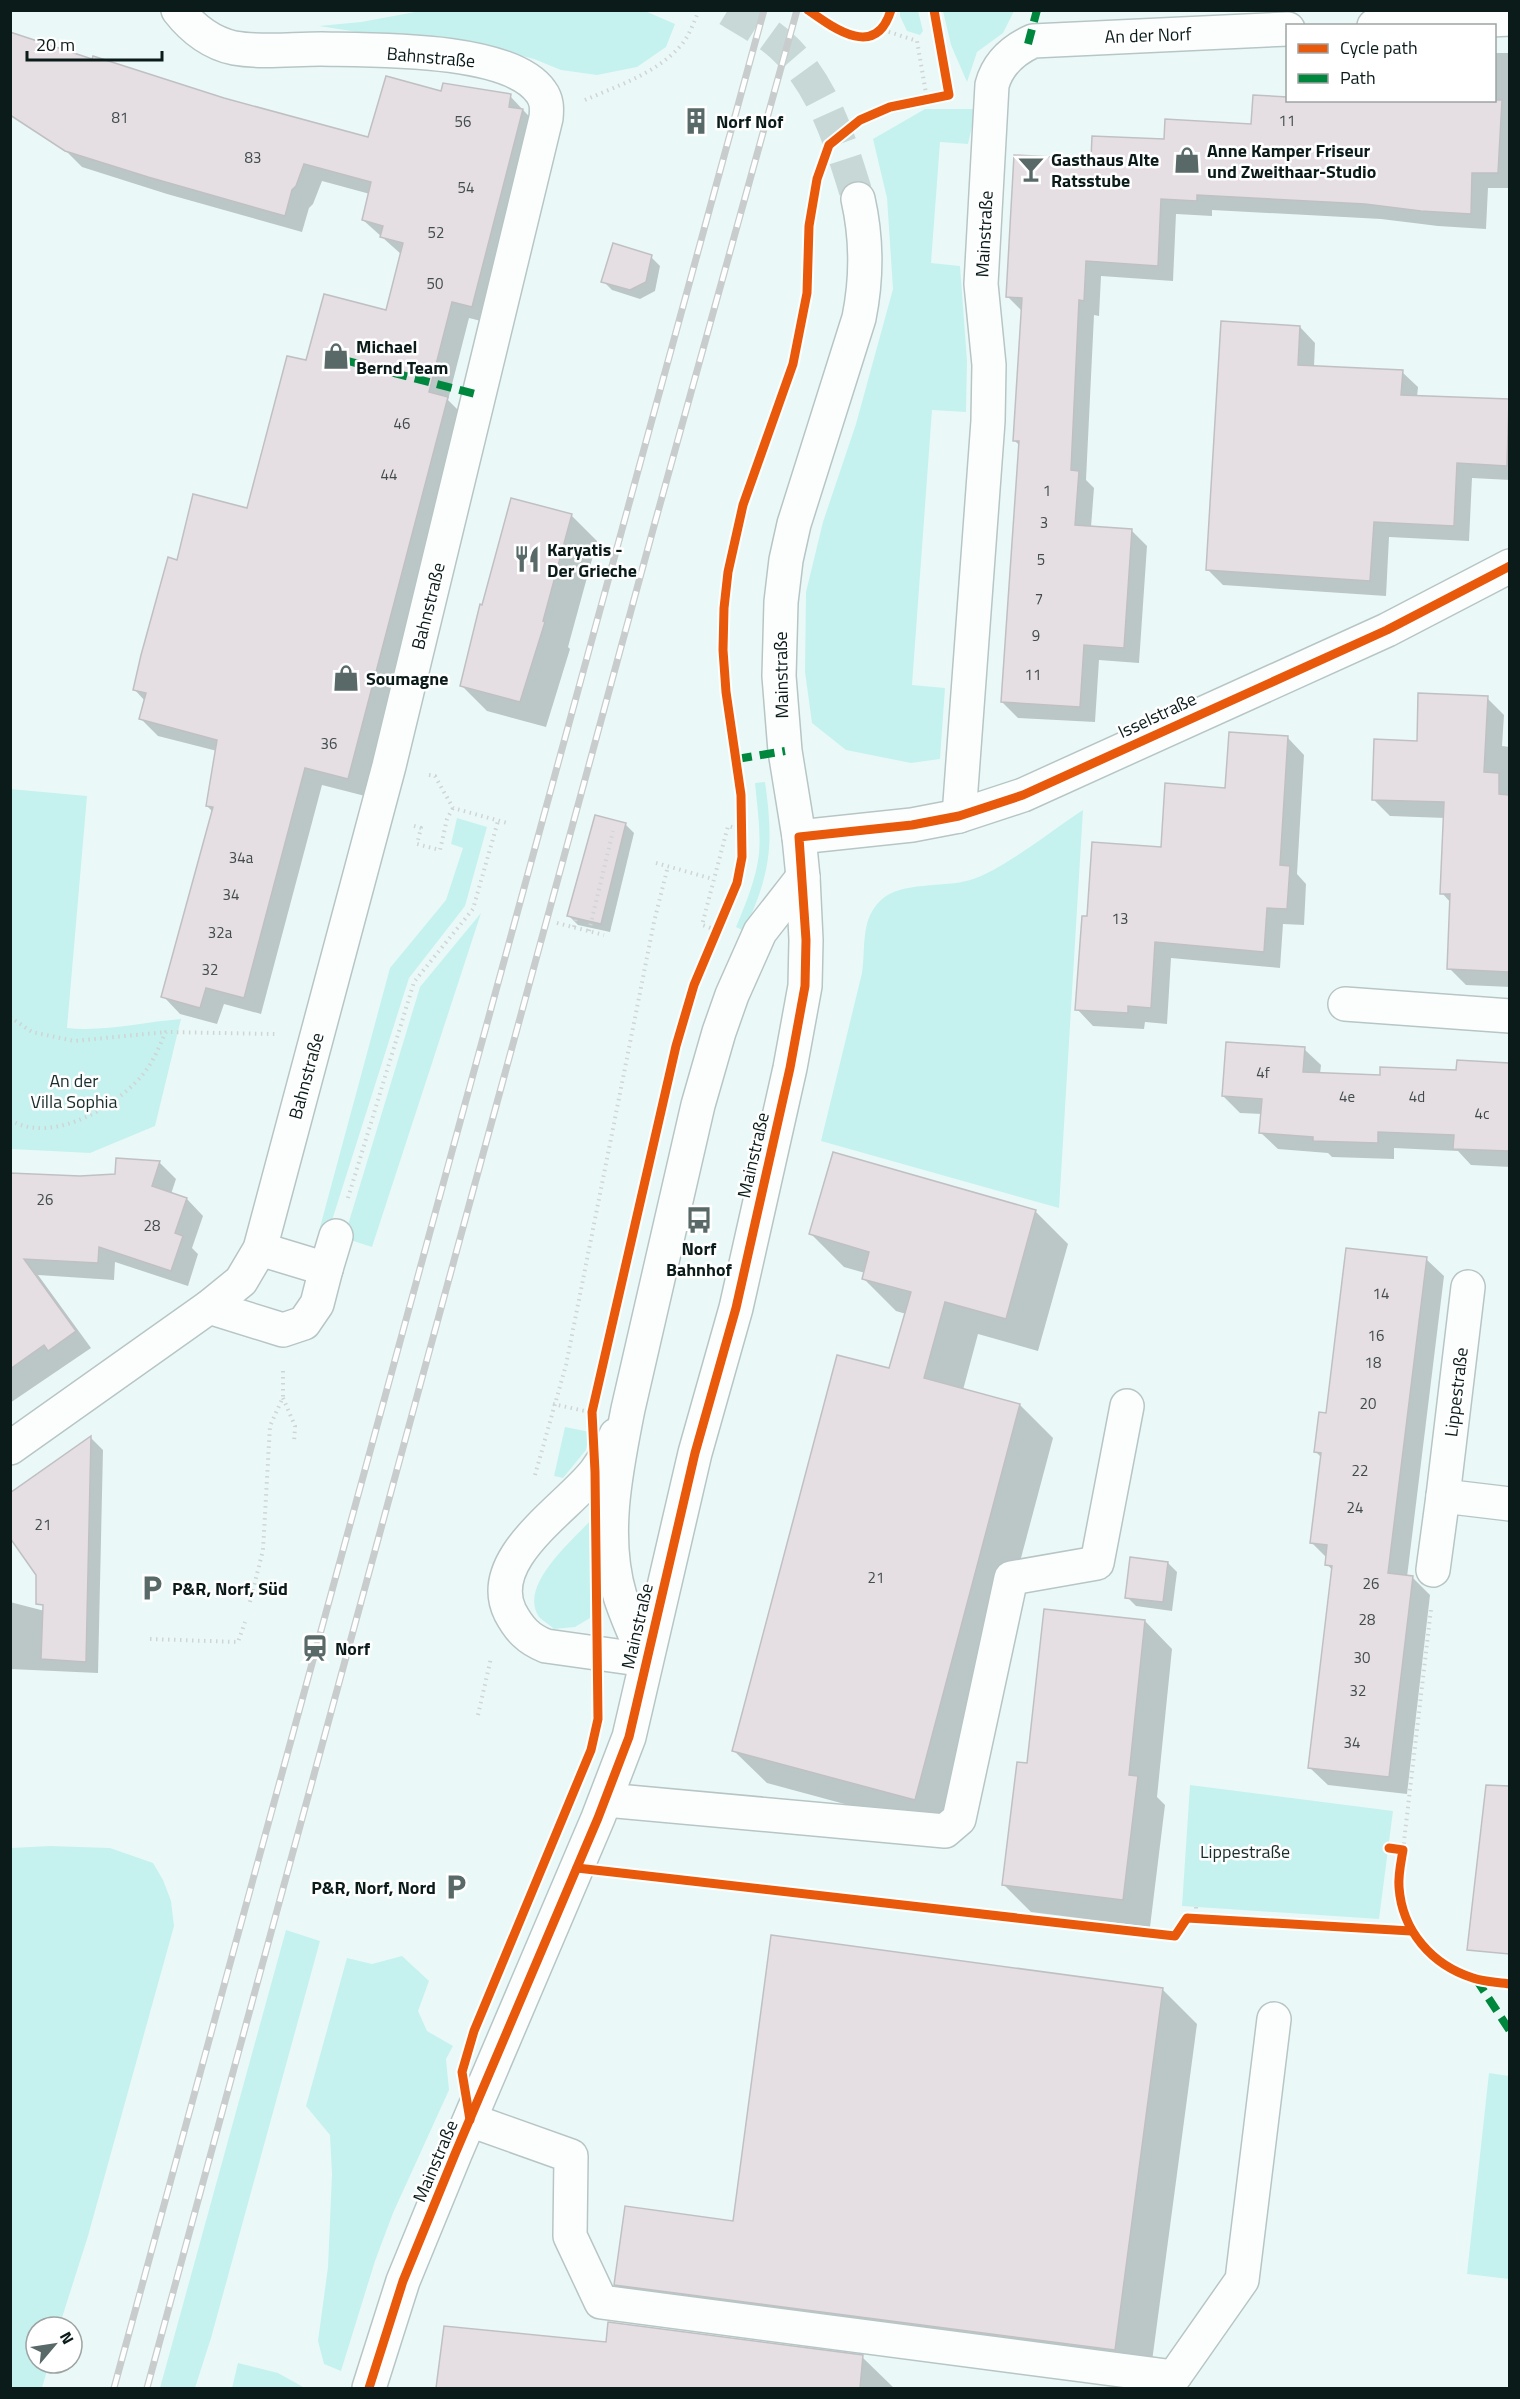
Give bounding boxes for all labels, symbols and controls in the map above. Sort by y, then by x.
street label: An der Norf [1104,20,1192,50]
scale bar [27,24,162,62]
legend [1286,24,1496,102]
text: 20 m [36,31,75,58]
text: Cycle path [1340,34,1418,61]
street label: Bahnstraße [386,40,476,74]
text: Path [1340,64,1376,91]
house number: 81 [112,106,128,129]
building icon: Norf Nof [681,106,711,136]
place label: Norf Nof [716,108,784,135]
house number: 11 [1279,109,1295,132]
house number: 56 [455,110,471,133]
place label: Anne Kamper Friseur und Zweithaar-Studio [1207,137,1376,185]
shop icon: Anne Kamper Friseur und Zweithaar-Studio [1172,145,1202,175]
house number: 83 [245,146,261,169]
place label: Gasthaus Alte Ratsstube [1051,146,1159,194]
bar icon: Gasthaus Alte Ratsstube [1016,154,1046,184]
house number: 54 [458,176,474,199]
street label: Mainstraße [968,190,1000,278]
house number: 52 [428,221,444,244]
house number: 50 [427,272,443,295]
place label: Michael Bernd Team [356,333,448,381]
shop icon: Michael Bernd Team [321,341,351,371]
house number: 46 [394,412,410,435]
house number: 44 [381,463,397,486]
house number: 1 [1043,479,1051,502]
house number: 3 [1040,511,1048,534]
place label: Karyatis - Der Grieche [547,536,637,584]
restaurant icon: Karyatis - Der Grieche [512,544,542,574]
house number: 5 [1037,548,1045,571]
street label: Bahnstraße [404,560,452,652]
house number: 7 [1035,587,1043,610]
house number: 9 [1032,624,1040,647]
street label: Mainstraße [767,631,795,719]
shop icon: Soumagne [331,663,361,693]
house number: 11 [1025,663,1041,686]
place label: Soumagne [366,665,448,692]
street label: Isselstraße [1113,685,1201,745]
house number: 36 [321,732,337,755]
house number: 34a [229,846,254,869]
house number: 34 [223,883,239,906]
house number: 13 [1112,907,1128,930]
house number: 32a [208,921,233,944]
house number: 32 [202,958,218,981]
street label: Bahnstraße [281,1030,331,1122]
house number: 4f [1256,1061,1270,1084]
park label: An der Villa Sophia [30,1067,118,1115]
house number: 4e [1339,1085,1355,1108]
house number: 4d [1409,1085,1425,1108]
house number: 4c [1475,1102,1489,1125]
street label: Mainstraße [730,1110,776,1200]
house number: 26 [37,1188,53,1211]
bus stop icon: Norf Bahnhof [684,1205,714,1235]
house number: 28 [144,1214,160,1237]
place label: Norf Bahnhof [666,1235,733,1283]
house number: 14 [1373,1282,1389,1305]
house number: 16 [1368,1324,1384,1347]
street label: Lippestraße [1437,1346,1475,1438]
house number: 18 [1365,1351,1381,1374]
house number: 20 [1360,1392,1376,1415]
house number: 22 [1352,1459,1368,1482]
house number: 24 [1347,1496,1363,1519]
house number: 21 [35,1513,51,1536]
house number: 21 [868,1566,884,1589]
house number: 26 [1363,1572,1379,1595]
parking icon: P&R, Norf, Süd [137,1573,167,1603]
place label: P&R, Norf, Süd [172,1575,288,1602]
street label: Mainstraße [614,1581,660,1671]
house number: 28 [1359,1608,1375,1631]
station icon: Norf [300,1633,330,1663]
place label: Norf [335,1635,371,1662]
house number: 30 [1354,1646,1370,1669]
house number: 32 [1350,1679,1366,1702]
house number: 34 [1344,1731,1360,1754]
park label: Lippestraße [1200,1838,1290,1865]
parking icon: P&R, Norf, Nord [441,1872,471,1902]
place label: P&R, Norf, Nord [311,1874,436,1901]
street label: Mainstraße [406,2116,464,2206]
north arrow [24,2315,84,2375]
text: N [54,2327,80,2348]

